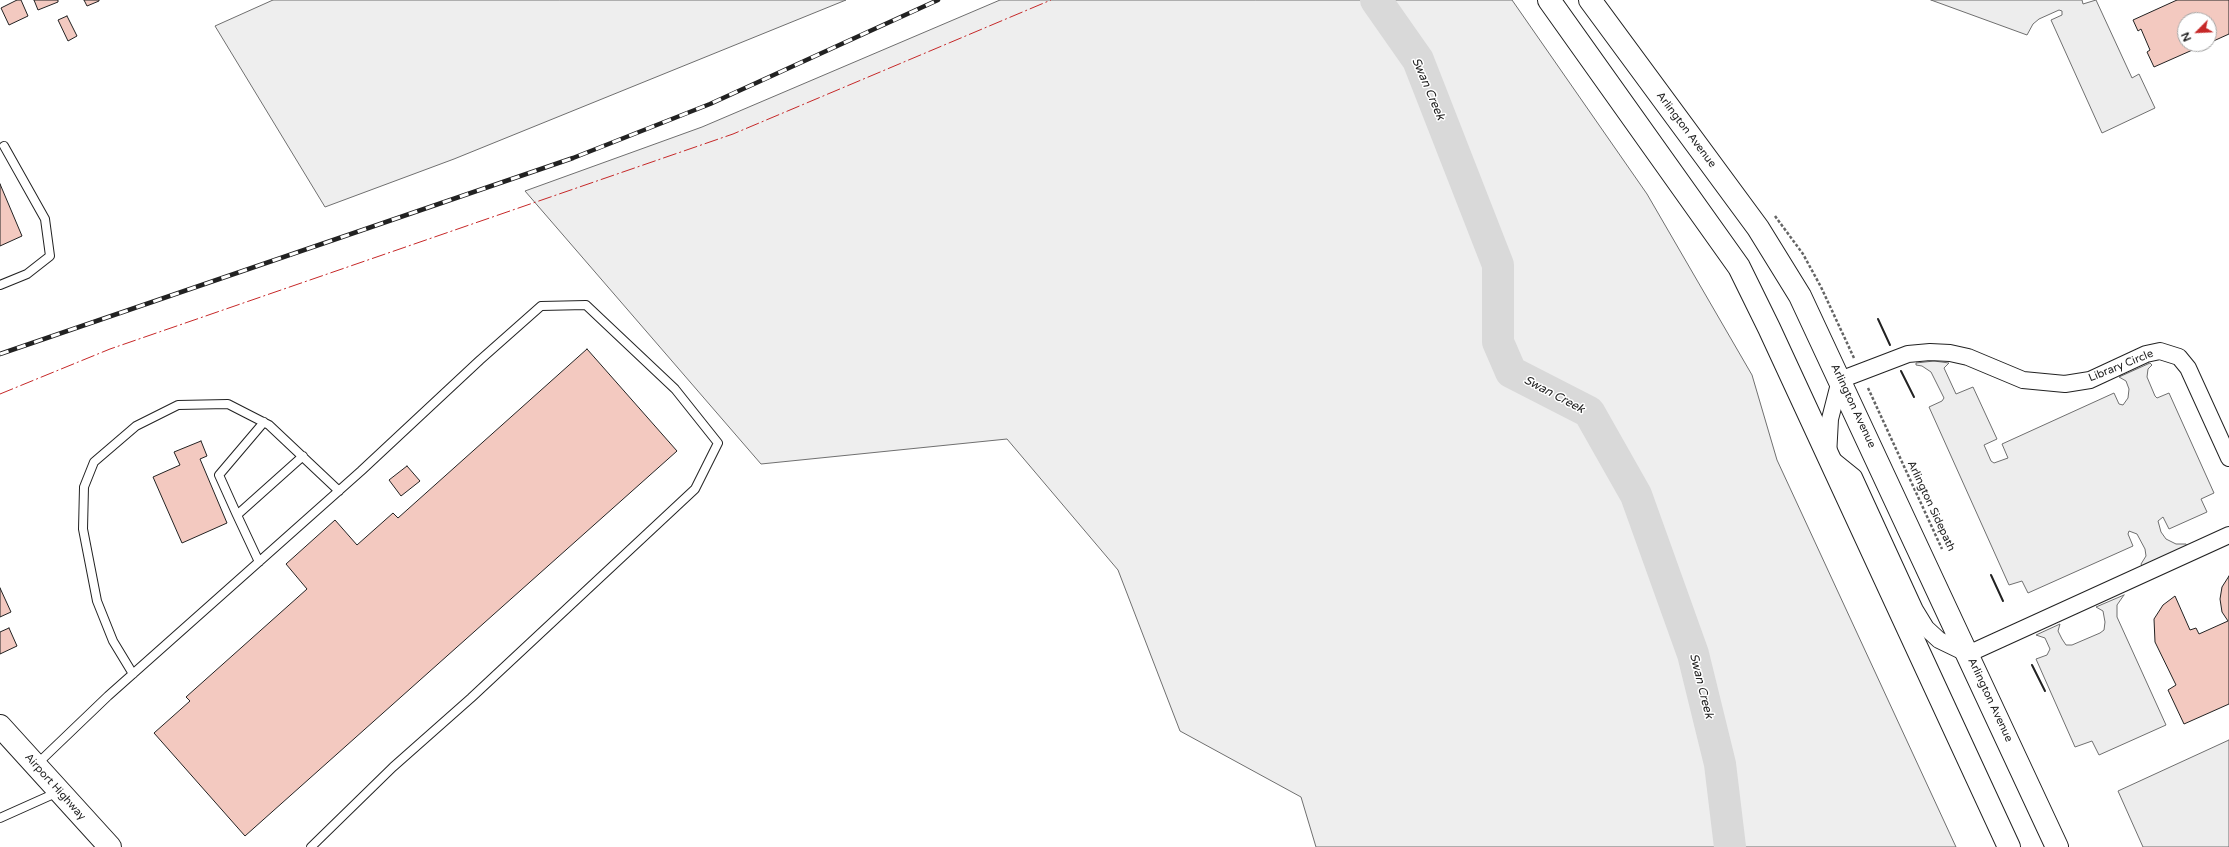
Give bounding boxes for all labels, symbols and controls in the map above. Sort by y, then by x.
north arrow [2177,12,2217,52]
text: N [2179,30,2194,43]
water label: Swan Creek [1408,56,1448,122]
street label: Arlington Avenue [1653,90,1719,170]
street label: Library Circle [2087,347,2155,385]
street label: Arlington Avenue [1828,362,1878,450]
water label: Swan Creek [1521,373,1587,417]
street label: Arlington Sidepath [1904,459,1958,553]
water label: Swan Creek [1686,652,1716,720]
street label: Arlington Avenue [1965,656,2015,744]
street label: Airport Highway [22,751,88,823]

